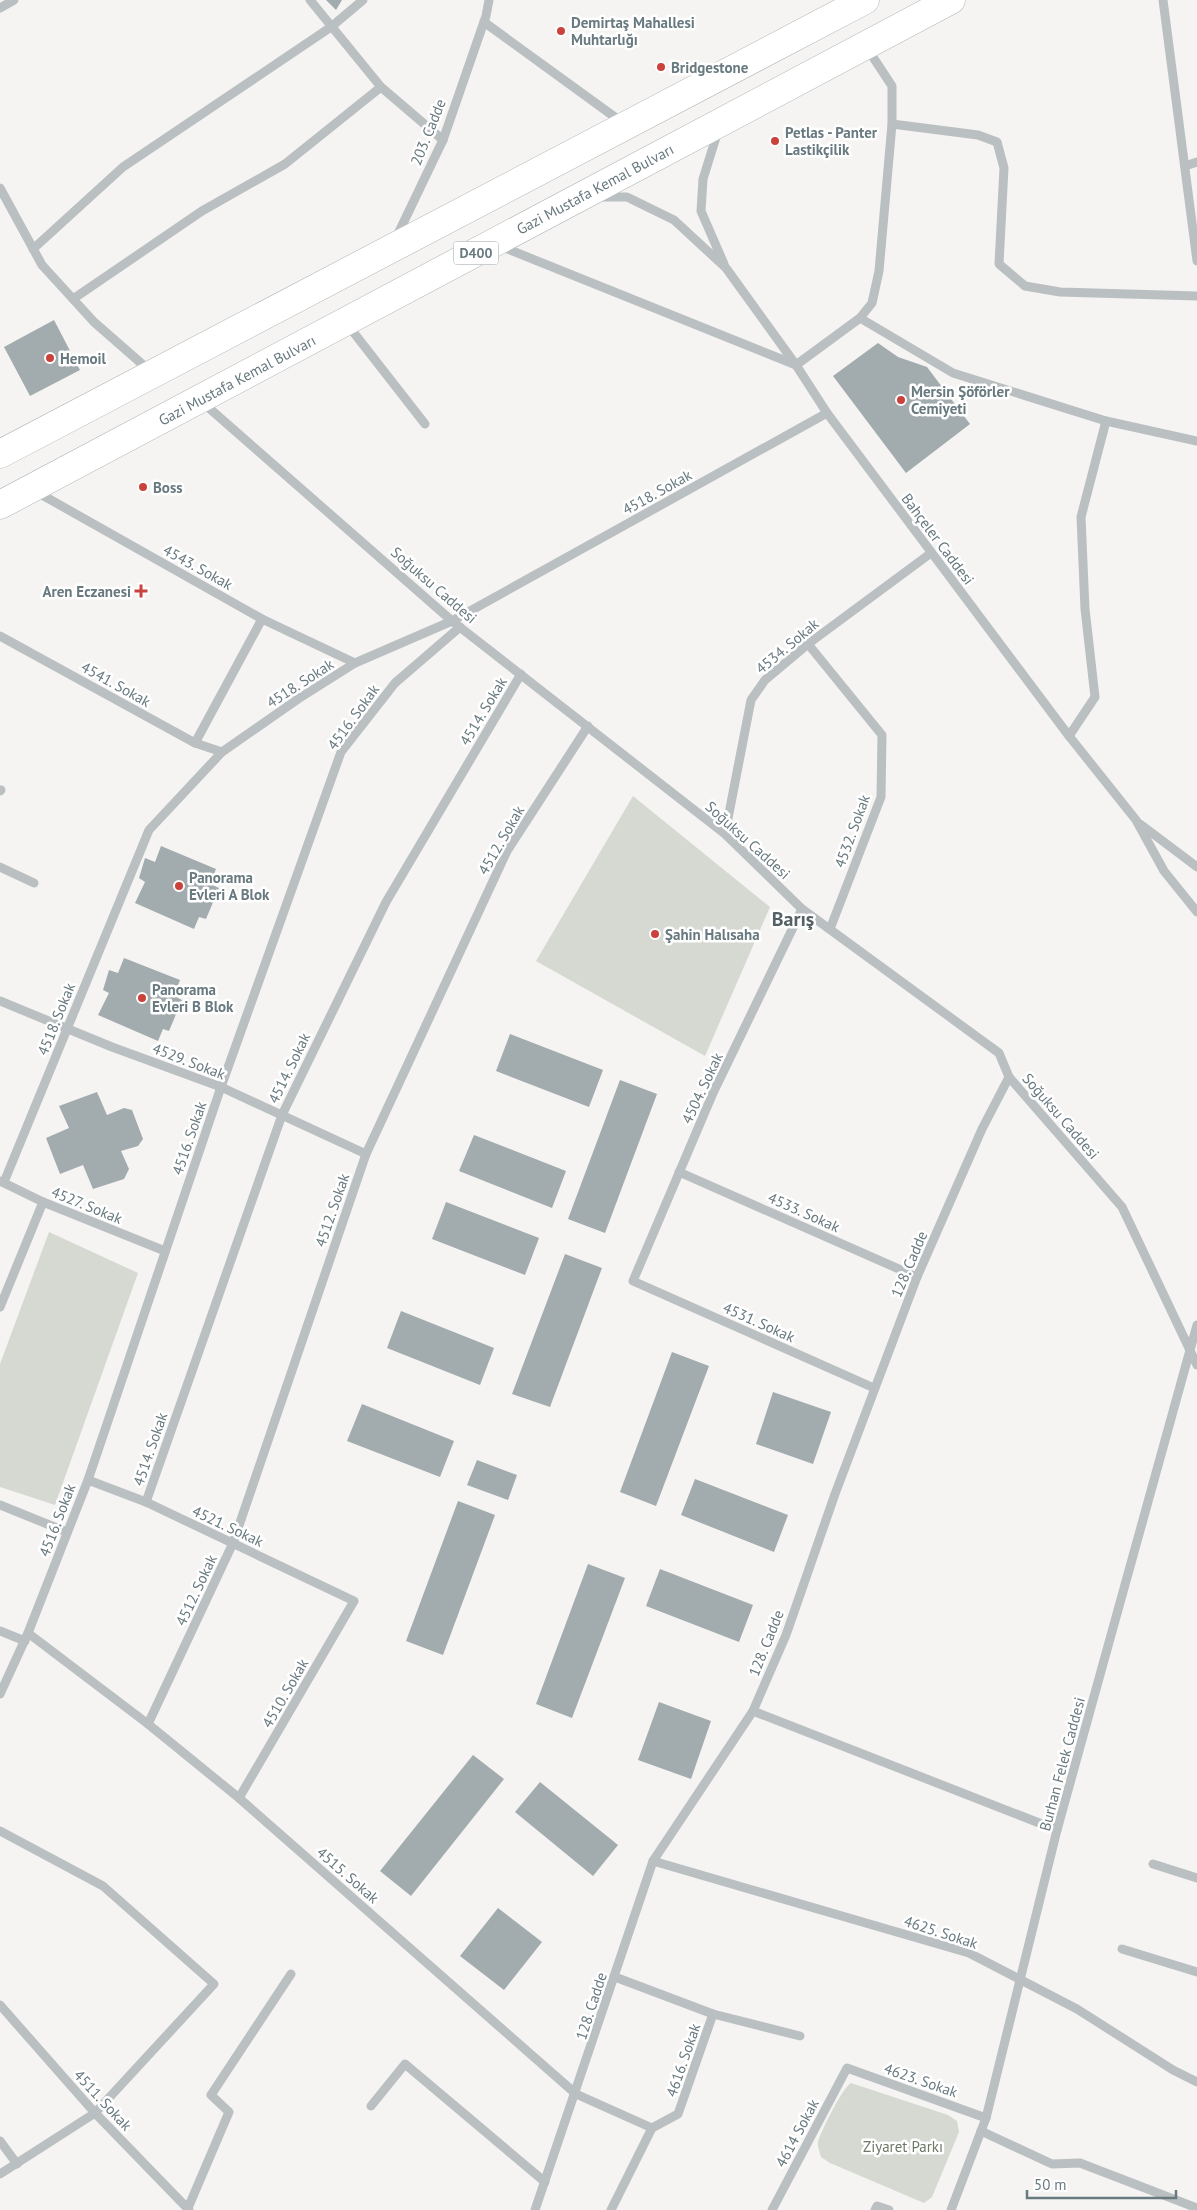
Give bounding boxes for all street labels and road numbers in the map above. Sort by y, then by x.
street label: 203. Cadde [406,96,450,168]
street label: Gazi Mustafa Kemal Bulvarı [513,139,677,239]
road number: D400 [454,242,498,264]
street label: Gazi Mustafa Kemal Bulvarı [155,330,319,430]
street label: 4518. Sokak [619,465,696,519]
street label: Bahçeler Caddesi [897,490,979,588]
street label: 4543. Sokak [160,540,237,594]
street label: Soğuksu Caddesi [387,543,481,627]
street label: 4534. Sokak [752,614,823,678]
street label: 4518. Sokak [263,654,338,712]
street label: 4541. Sokak [78,657,155,711]
street label: 4514. Sokak [455,673,511,749]
street label: 4516. Sokak [323,680,384,754]
street label: 4532. Sokak [830,791,874,870]
street label: Soğuksu Caddesi [702,797,794,883]
street label: 4512. Sokak [474,801,529,878]
street label: 4518. Sokak [33,979,79,1058]
street label: 4514. Sokak [264,1029,315,1107]
street label: 4529. Sokak [150,1038,229,1084]
street label: 4504. Sokak [677,1049,727,1127]
street label: Soğuksu Caddesi [1019,1069,1103,1163]
street label: 4516. Sokak [168,1098,211,1177]
street label: 4512. Sokak [311,1170,354,1249]
street label: 4527. Sokak [49,1182,126,1228]
street label: 4533. Sokak [765,1188,844,1237]
street label: 128. Cadde [887,1228,931,1300]
street label: 4531. Sokak [720,1298,799,1347]
street label: 4514. Sokak [129,1409,172,1488]
street label: 4516. Sokak [34,1480,80,1559]
street label: 4521. Sokak [189,1501,267,1551]
street label: 4512. Sokak [171,1551,221,1629]
street label: 128. Cadde [744,1607,788,1679]
street label: 4510. Sokak [258,1654,313,1731]
street label: Burhan Felek Caddesi [1035,1695,1089,1833]
street label: 4515. Sokak [313,1843,384,1908]
street label: 4625. Sokak [902,1911,981,1953]
street label: 128. Cadde [571,1970,611,2042]
street label: 4616. Sokak [662,2020,705,2099]
street label: 4623. Sokak [882,2059,961,2102]
street label: 4511. Sokak [70,2066,137,2135]
street label: 4614 Sokak [771,2095,823,2170]

